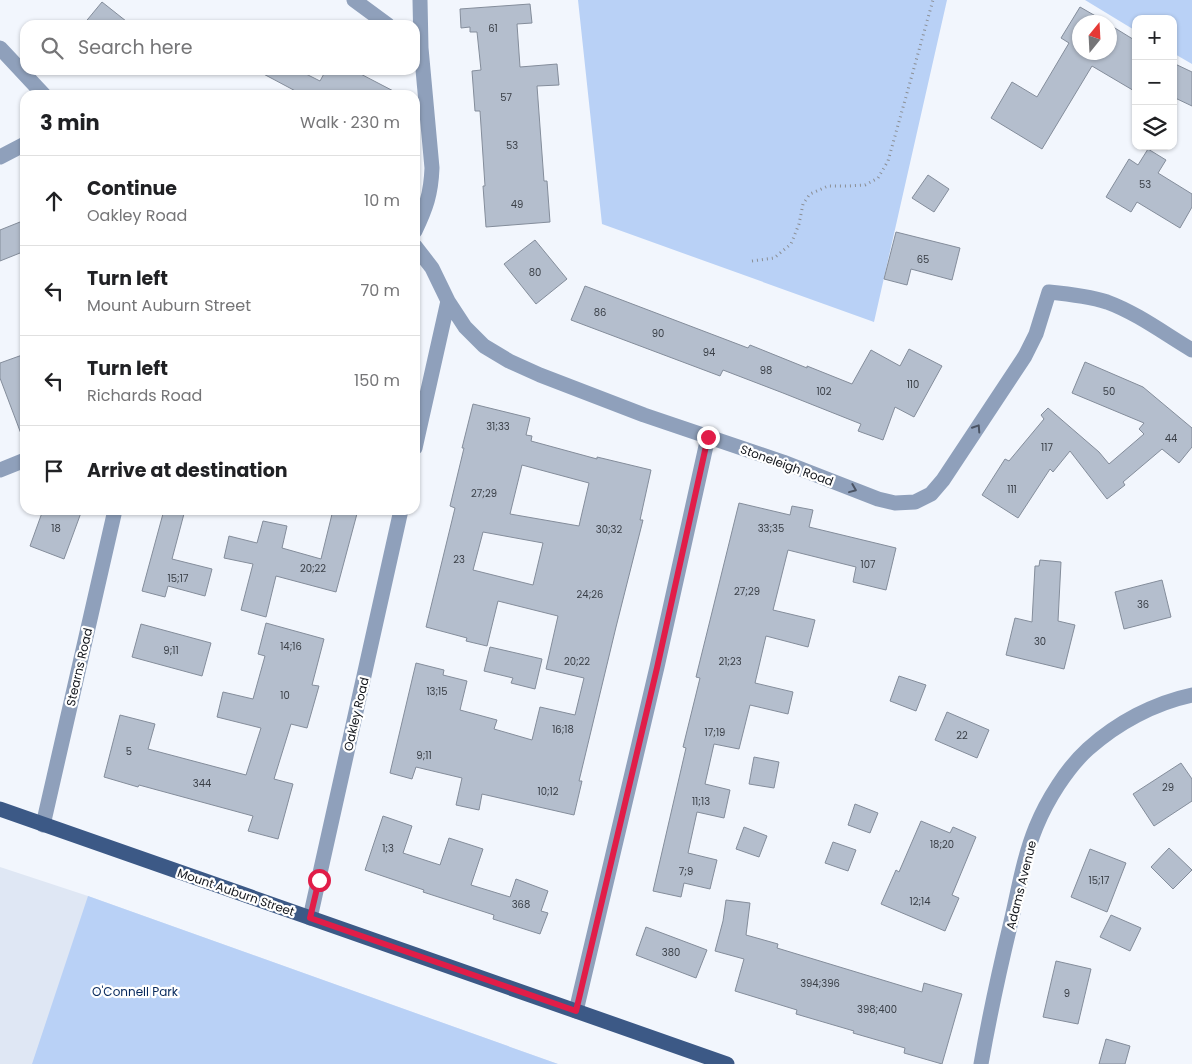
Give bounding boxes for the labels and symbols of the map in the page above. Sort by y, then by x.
north arrow [1072,15,1117,60]
house number: 61 [488,21,498,36]
house number: 57 [500,90,512,105]
house number: 53 [506,138,518,153]
house number: 53 [1139,177,1151,192]
house number: 49 [511,197,523,212]
house number: 65 [917,252,929,267]
house number: 80 [529,265,541,280]
house number: 86 [594,305,606,320]
house number: 90 [652,326,664,341]
house number: 94 [703,345,715,360]
house number: 98 [760,363,772,378]
house number: 110 [907,377,919,392]
house number: 102 [816,384,832,399]
house number: 50 [1103,384,1115,399]
house number: 31;33 [486,419,510,434]
one-way arrow [970,425,980,434]
route end [697,426,720,449]
house number: 44 [1165,431,1177,446]
street label: Stoneleigh Road [738,440,836,490]
house number: 117 [1041,440,1053,455]
house number: 111 [1007,482,1017,497]
one-way arrow [848,483,857,493]
house number: 27;29 [471,486,497,501]
house number: 18 [51,521,61,536]
house number: 33;35 [758,521,784,536]
house number: 30;32 [596,522,622,537]
house number: 23 [453,552,465,567]
house number: 107 [861,557,876,572]
house number: 20;22 [300,561,326,576]
house number: 15;17 [168,571,189,586]
house number: 27;29 [734,584,760,599]
house number: 24;26 [577,587,603,602]
house number: 36 [1137,597,1149,612]
street label: Stearns Road [62,626,96,708]
house number: 30 [1034,634,1046,649]
house number: 14;16 [280,639,302,654]
house number: 9;11 [163,643,179,658]
house number: 20;22 [564,654,590,669]
house number: 21;23 [718,654,742,669]
street label: Oakley Road [339,675,373,753]
house number: 13;15 [426,684,448,699]
house number: 10 [280,688,290,703]
house number: 16;18 [552,722,574,737]
house number: 17;19 [705,725,725,740]
house number: 22 [956,728,968,743]
house number: 5 [126,744,132,759]
house number: 9;11 [416,748,432,763]
house number: 344 [193,776,211,791]
house number: 29 [1162,780,1174,795]
house number: 10;12 [537,784,559,799]
house number: 11;13 [692,794,710,809]
house number: 18;20 [930,837,954,852]
street label: Adams Avenue [1002,839,1040,931]
house number: 1;3 [382,841,394,856]
street label: Mount Auburn Street [175,864,297,920]
house number: 7;9 [679,864,693,879]
route start [308,869,331,892]
house number: 15;17 [1089,873,1110,888]
house number: 12;14 [909,894,931,909]
house number: 368 [512,897,530,912]
house number: 380 [662,945,680,960]
house number: 394;396 [800,976,840,991]
park label: O'Connell Park [92,983,179,1000]
house number: 9 [1064,986,1070,1001]
house number: 398;400 [857,1002,897,1017]

